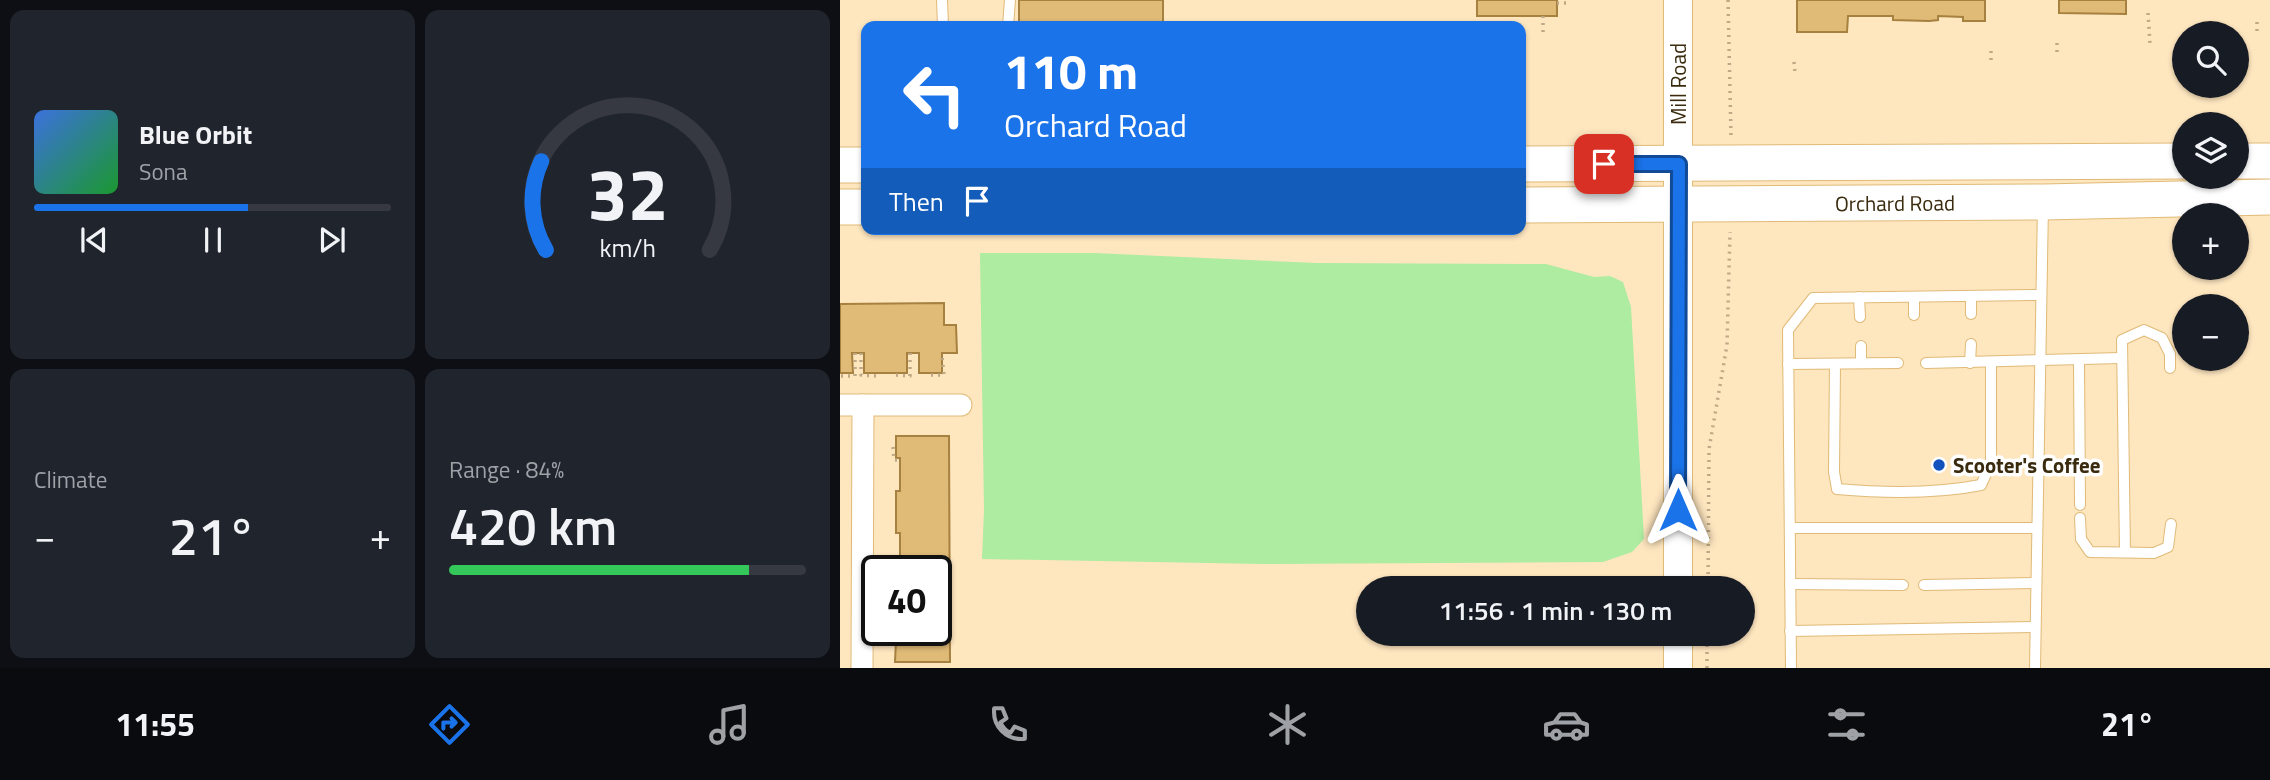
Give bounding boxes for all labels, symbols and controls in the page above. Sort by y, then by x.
map controls [2172,21,2249,371]
button: search [2172,21,2249,98]
text: 110 m [1004,33,1138,108]
street label: Mill Road [1662,43,1694,125]
icon: left [889,49,980,140]
text: Orchard Road [1004,101,1187,149]
button: layers [2172,112,2249,189]
text: Blue Orbit [139,115,252,154]
pin [1574,134,1634,194]
text: 32 [587,139,668,249]
icon: arrive [1585,145,1623,183]
text: Sona [139,154,187,189]
text: Then [889,182,944,221]
icon: arrive [958,182,996,220]
street label: Orchard Road [1835,187,1955,219]
button: + [2172,203,2249,280]
icon: previous [75,221,113,259]
icon: pause [194,221,232,259]
icon: next [313,221,351,259]
text: km/h [599,229,656,267]
button: − [2172,294,2249,371]
place label: Scooter's Coffee [1953,449,2101,481]
text: Range · 84% [449,452,564,487]
marker: Scooter's Coffee [1931,457,1947,473]
text: Climate [34,462,107,497]
position arrow [1641,473,1715,547]
text: 420 km [449,486,617,565]
text: 21° [169,496,256,575]
text: − [34,507,55,565]
text: + [370,507,391,565]
speed limit sign: 40 [861,555,952,646]
text: 11:56 · 1 min · 130 m [1439,591,1672,630]
text: 11:55 [115,700,195,748]
icon: directions [425,700,474,749]
icon: music [705,700,754,749]
icon: phone [984,700,1033,749]
icon: climate [1263,700,1312,749]
icon: car [1542,700,1591,749]
icon: filters [1822,700,1871,749]
text: 21° [2101,700,2155,748]

